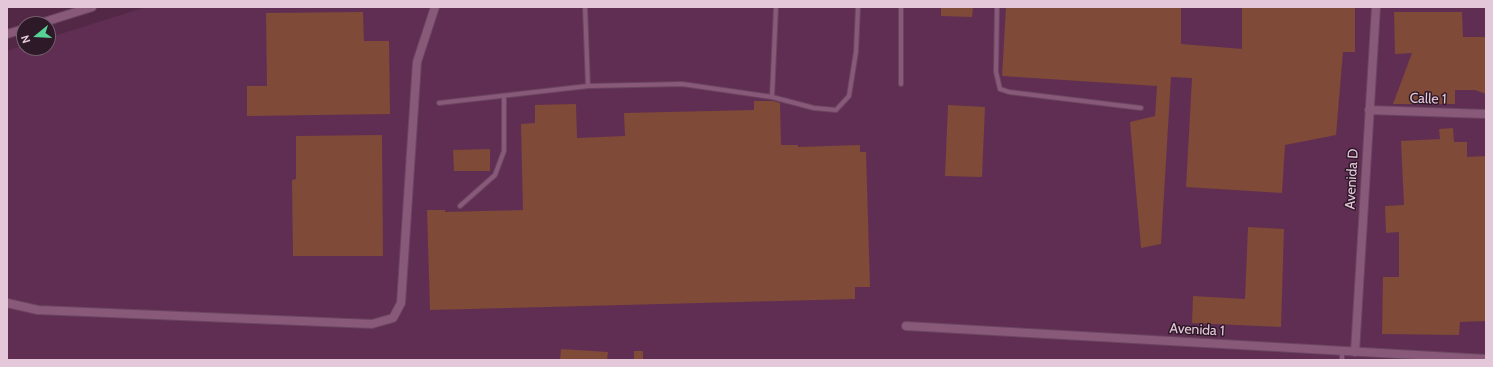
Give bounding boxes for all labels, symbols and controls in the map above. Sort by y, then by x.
north arrow [16,16,56,56]
text: N [18,34,33,45]
street label: Calle 1 [1409,90,1447,108]
street label: Avenida D [1342,148,1362,210]
street label: Avenida 1 [1169,320,1225,340]

